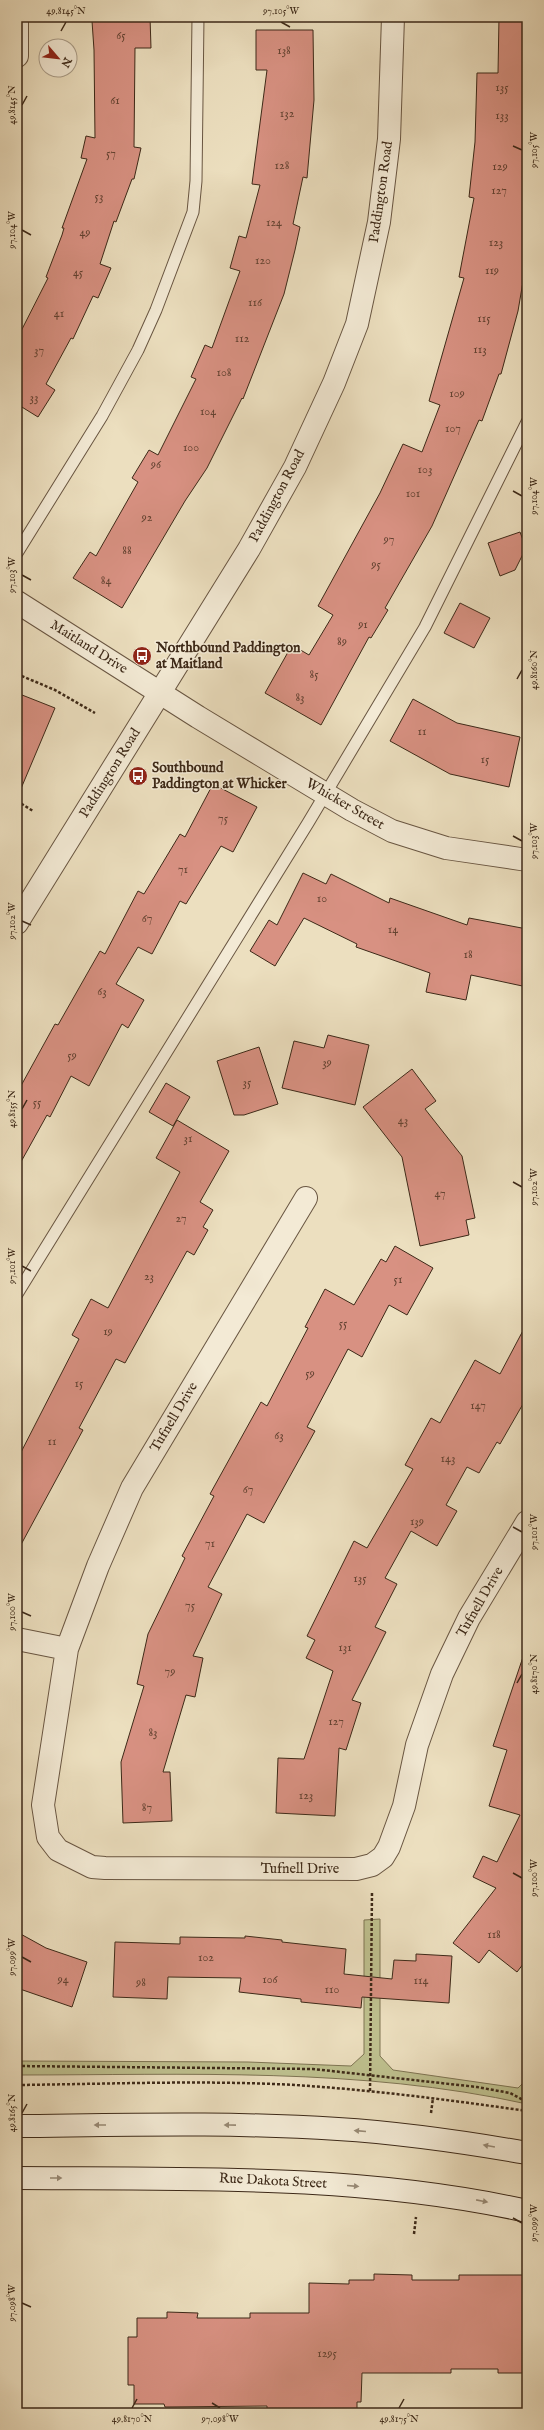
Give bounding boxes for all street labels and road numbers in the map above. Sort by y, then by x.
street label: Paddington Road [365,140,397,244]
street label: Paddington Road [245,446,309,545]
street label: Maitland Drive [47,616,132,678]
street label: Paddington Road [75,724,145,821]
street label: Whicker Street [302,774,388,834]
street label: Tufnell Drive [146,1378,202,1455]
street label: Tufnell Drive [453,1563,508,1641]
street label: Tufnell Drive [261,1860,340,1878]
street label: Rue Dakota Street [218,2169,328,2193]

